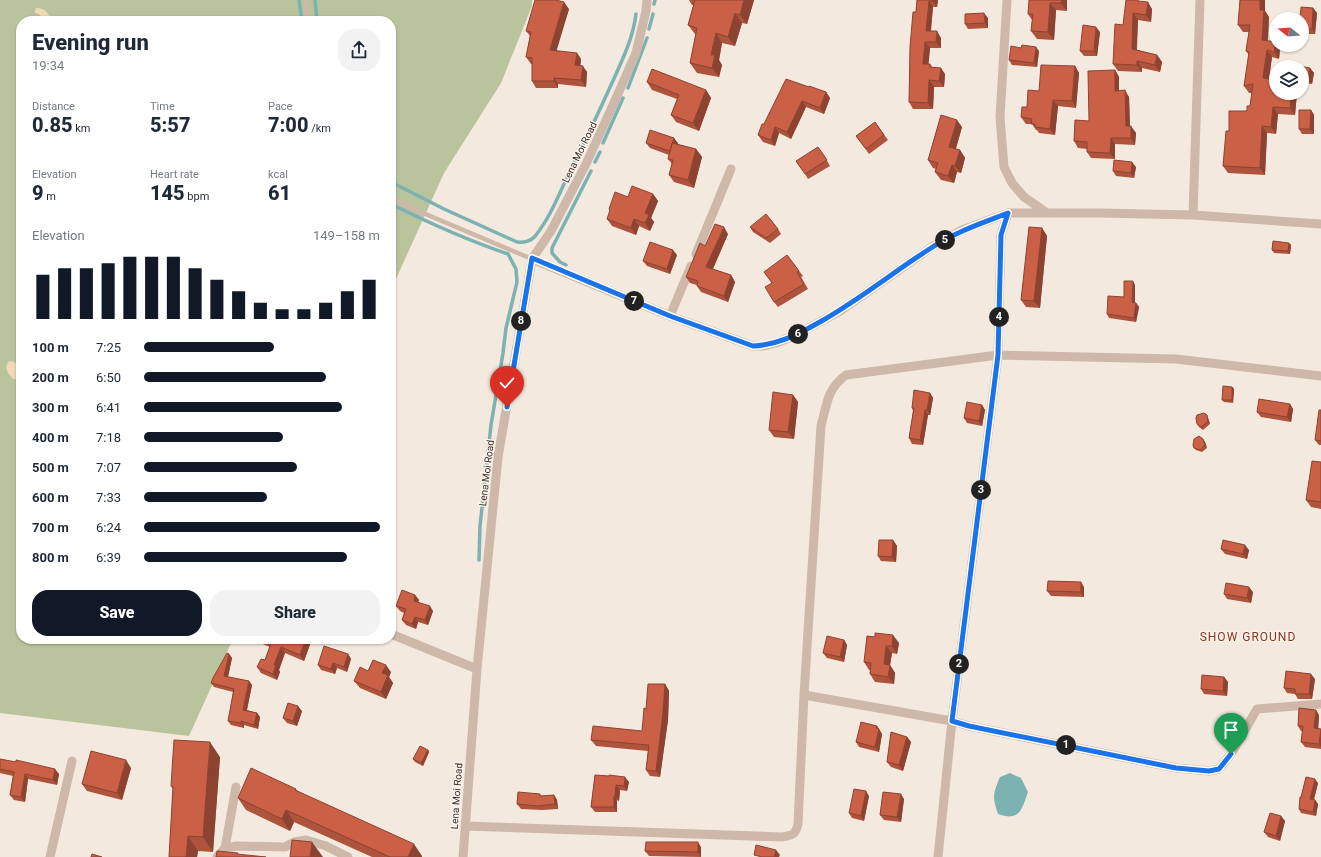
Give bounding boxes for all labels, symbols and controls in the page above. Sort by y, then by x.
north arrow [1269,12,1309,52]
map controls [1269,12,1309,100]
button: share [338,29,380,71]
text: Evening run [32,30,149,55]
text: 19:34 [32,58,64,73]
button: layers [1269,60,1309,100]
text: Distance [32,100,75,113]
text: Time [150,100,175,113]
text: Pace [268,100,292,113]
text: 0.85 [32,113,73,137]
text: 5:57 [150,113,190,137]
text: 7:00 [268,113,308,137]
street label: Lena Moi Road [560,120,599,184]
text: km [73,122,90,135]
text: /km [308,122,331,135]
text: Elevation [32,168,77,181]
text: Heart rate [150,168,199,181]
text: kcal [268,168,288,181]
text: 9 [32,181,44,205]
text: 145 [150,181,185,205]
text: 61 [268,181,291,205]
text: m [44,190,56,203]
text: bpm [185,190,209,203]
text: Elevation [32,228,85,243]
text: 149–158 m [313,228,380,243]
pin: 5 [935,230,955,250]
text: 5 [942,233,948,246]
pin: 7 [624,291,644,311]
text: 7 [631,294,637,307]
pin: 4 [989,307,1009,327]
text: 4 [996,310,1002,323]
pin: 8 [511,311,531,331]
text: 8 [518,314,524,327]
pin: 6 [788,324,808,344]
text: 6 [795,327,801,340]
text: 100 m [32,340,69,355]
text: 7:25 [96,340,121,355]
pin [490,366,524,407]
text: 200 m [32,370,69,385]
text: 6:50 [96,370,121,385]
icon: check [496,372,518,394]
text: 300 m [32,400,69,415]
text: 6:41 [96,400,121,415]
text: 400 m [32,430,69,445]
text: 7:18 [96,430,121,445]
street label: Lena Moi Road [477,439,496,507]
text: 500 m [32,460,69,475]
text: 7:07 [96,460,121,475]
pin: 3 [971,480,991,500]
text: 3 [978,483,984,496]
text: 600 m [32,490,69,505]
text: 7:33 [96,490,121,505]
text: 700 m [32,520,69,535]
text: 6:24 [96,520,121,535]
text: 800 m [32,550,69,565]
text: 6:39 [96,550,121,565]
button: Save [32,590,202,636]
button: Share [210,590,380,636]
district label: SHOW GROUND [1200,630,1296,644]
pin: 2 [949,654,969,674]
text: 2 [956,657,962,670]
pin [1214,713,1248,754]
icon: arrive [1220,719,1242,741]
pin: 1 [1056,735,1076,755]
text: 1 [1063,738,1069,751]
street label: Lena Moi Road [449,763,464,830]

